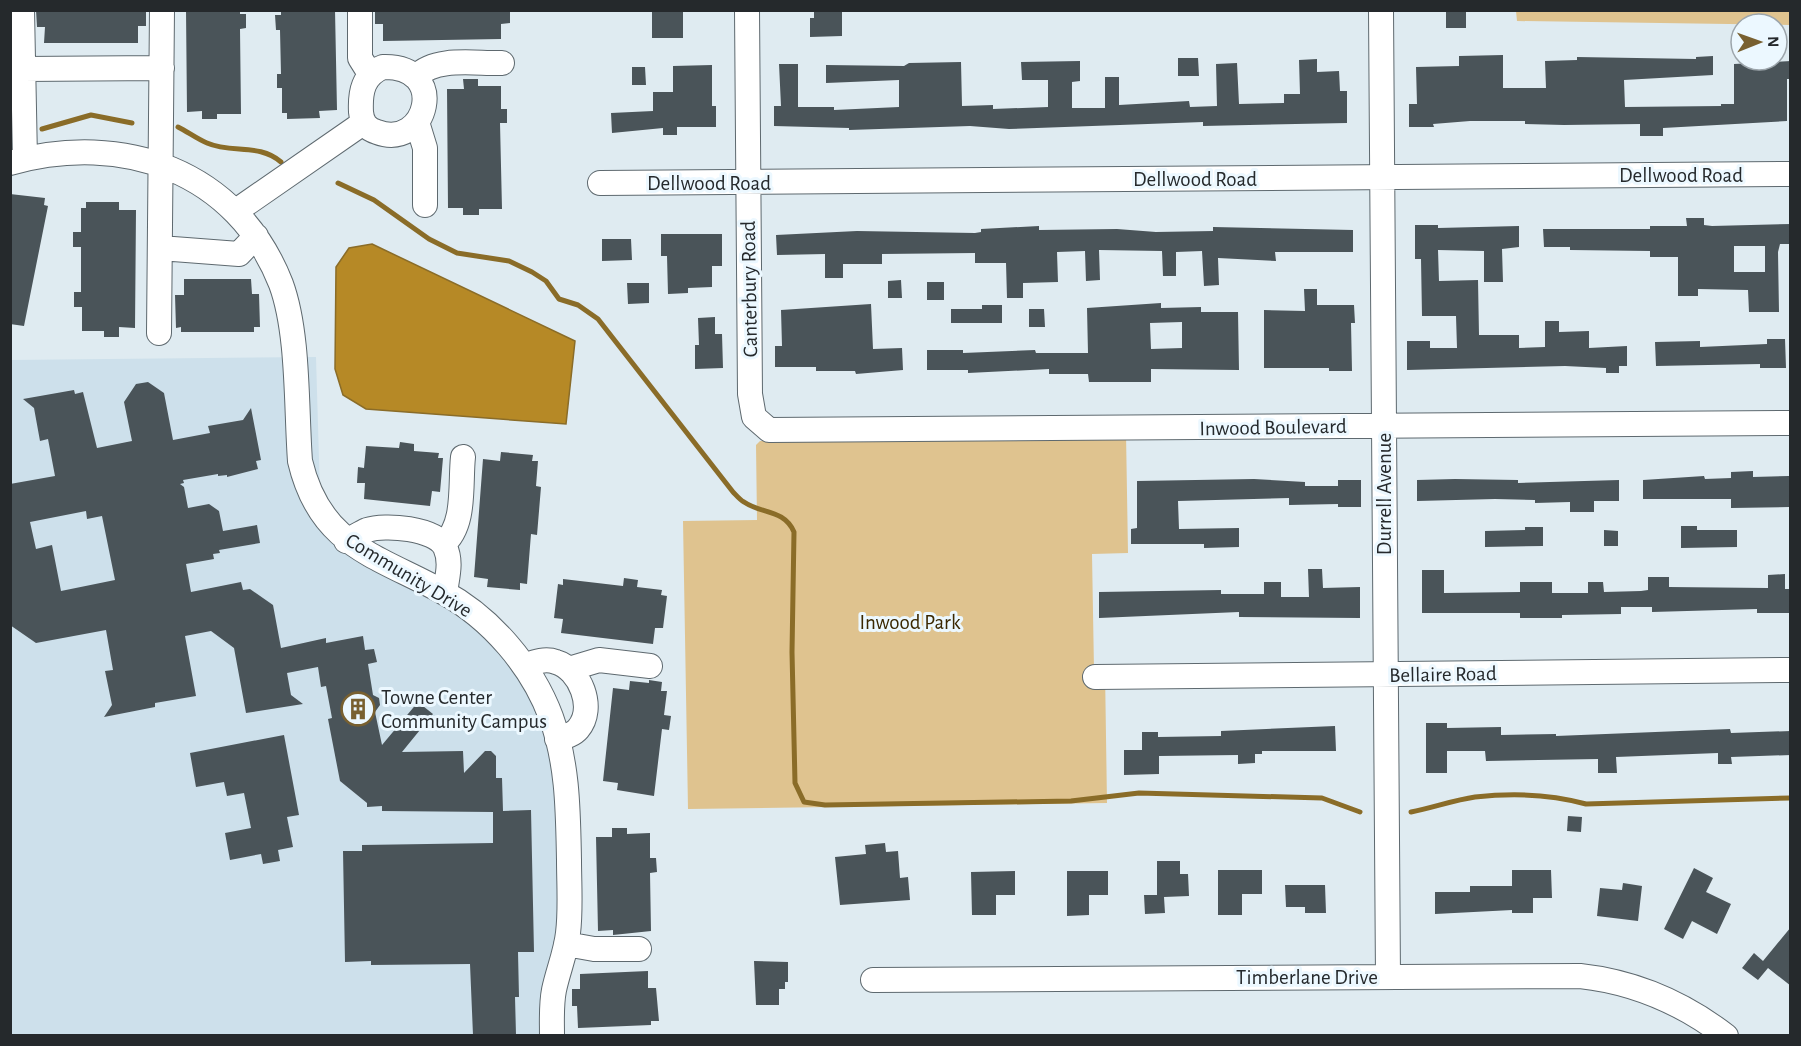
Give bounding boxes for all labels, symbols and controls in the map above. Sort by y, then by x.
north arrow [1729,12,1789,72]
text: N [1765,36,1781,47]
street label: Dellwood Road [1619,165,1743,186]
street label: Dellwood Road [1133,169,1257,190]
street label: Dellwood Road [647,173,771,194]
street label: Canterbury Road [738,220,761,358]
street label: Inwood Boulevard [1199,416,1347,439]
street label: Durrell Avenue [1374,433,1395,555]
street label: Community Drive [342,530,476,621]
park label: Inwood Park [860,612,961,633]
street label: Bellaire Road [1389,663,1497,686]
place label: Towne Center Community Campus [381,687,547,732]
building icon: Towne Center Community Campus [340,691,376,727]
street label: Timberlane Drive [1236,967,1378,988]

